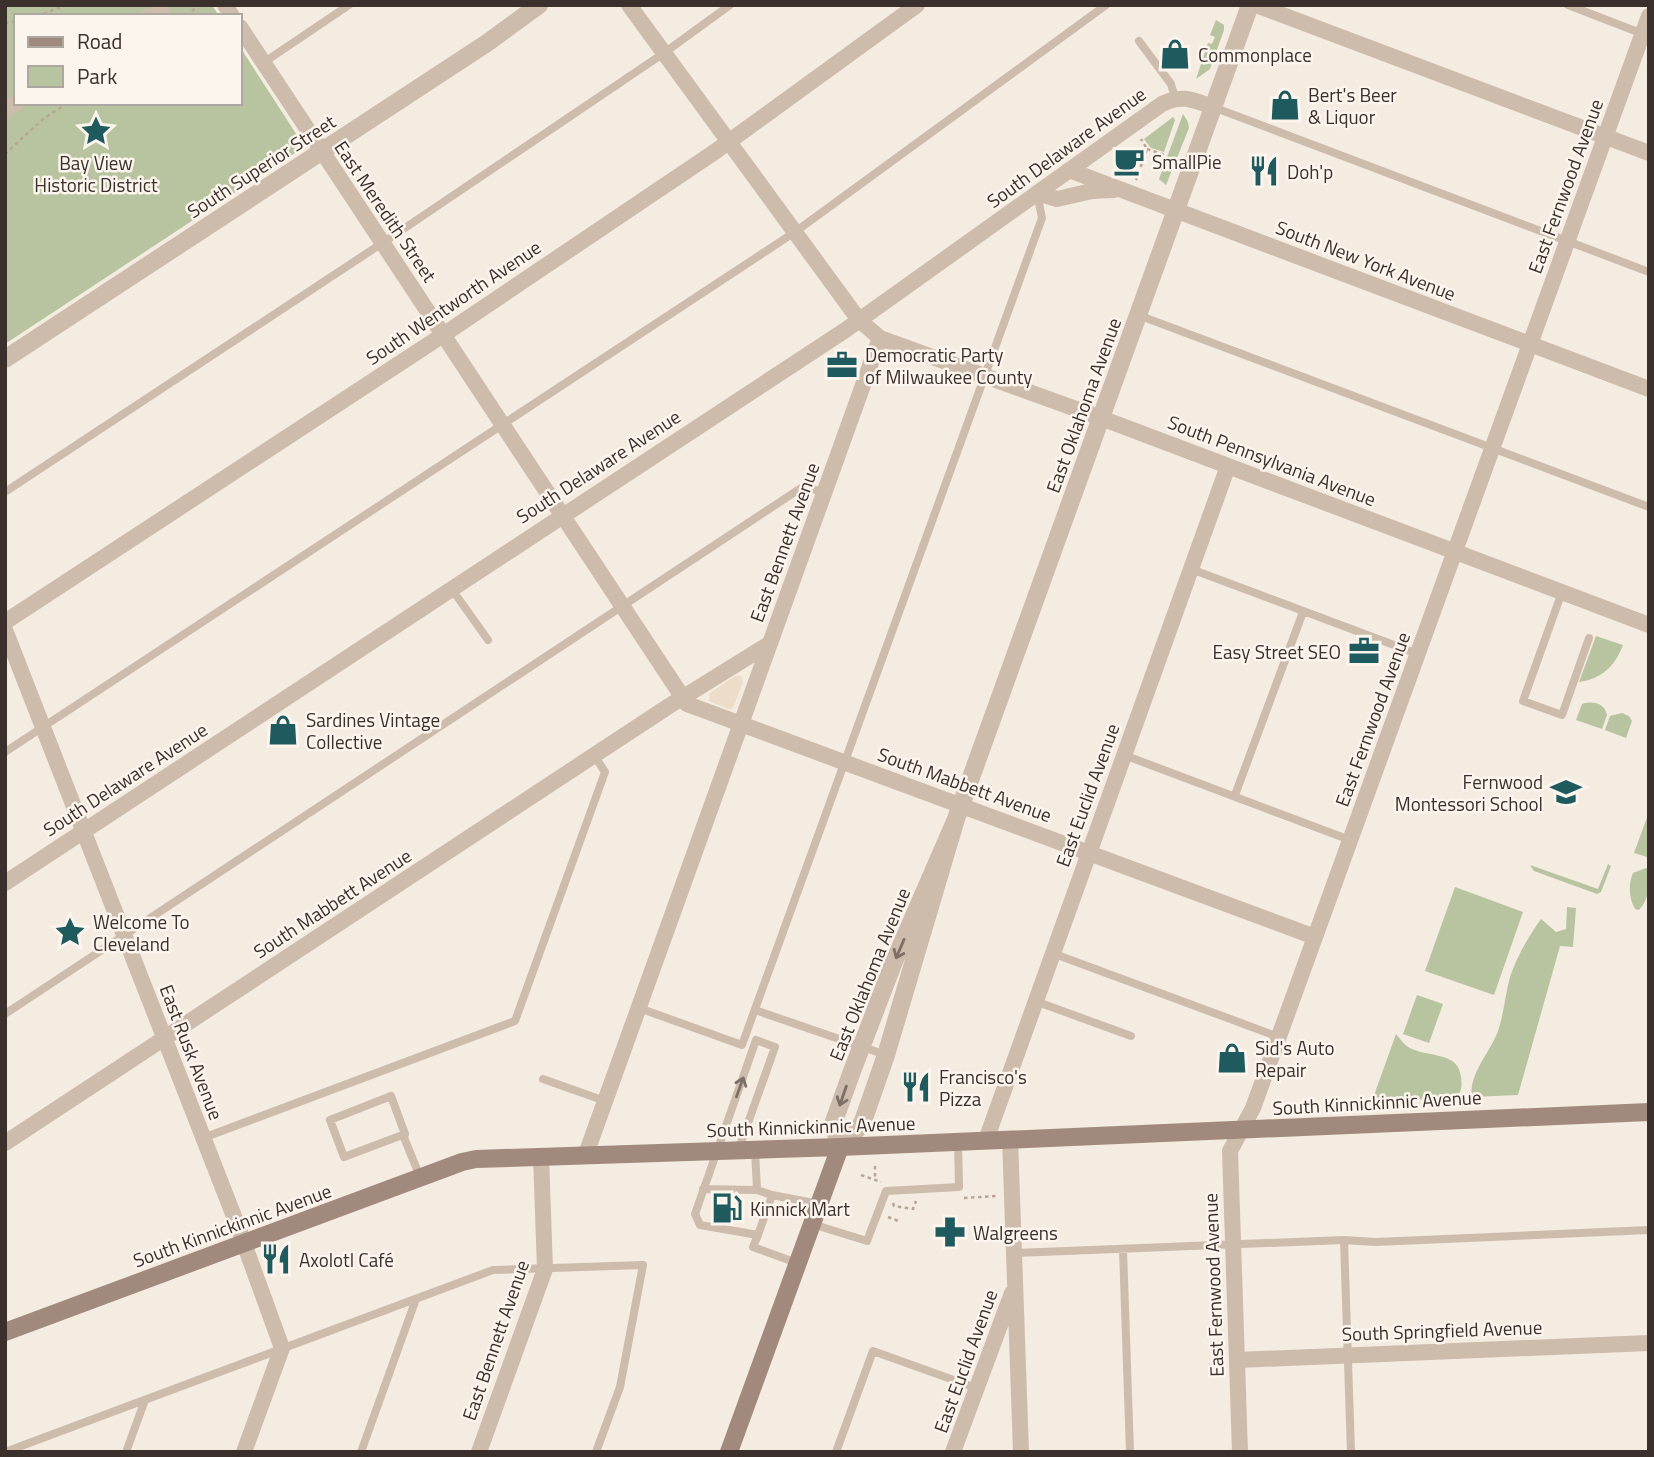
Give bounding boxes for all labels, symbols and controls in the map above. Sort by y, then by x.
legend [14,14,242,105]
text: Road [77,25,122,57]
shop icon: Commonplace [1158,37,1192,71]
place label: Commonplace [1198,40,1312,69]
text: Park [77,60,117,92]
street label: South Delaware Avenue [980,79,1152,215]
place label: Bert's Beer & Liquor [1308,80,1397,131]
shop icon: Bert's Beer & Liquor [1268,88,1302,122]
street label: East Fernwood Avenue [1520,95,1610,277]
street label: South Superior Street [181,107,341,225]
place icon: Bay View Historic District [79,114,113,148]
street label: East Meredith Street [328,134,444,288]
cafe icon: SmallPie [1112,144,1146,178]
place label: SmallPie [1152,147,1222,176]
place label: Bay View Historic District [34,148,158,199]
restaurant icon: Doh'p [1247,154,1281,188]
place label: Doh'p [1287,157,1333,186]
street label: South New York Avenue [1272,212,1460,308]
street label: South Wentworth Avenue [360,232,546,372]
street label: East Oklahoma Avenue [1038,313,1128,497]
place label: Democratic Party of Milwaukee County [865,340,1033,391]
office icon: Democratic Party of Milwaukee County [825,348,859,382]
street label: South Delaware Avenue [510,402,686,530]
street label: South Pennsylvania Avenue [1164,407,1380,513]
street label: East Bennett Avenue [742,458,826,626]
street label: East Fernwood Avenue [1327,628,1417,810]
office icon: Easy Street SEO [1347,634,1381,668]
place label: Easy Street SEO [1213,637,1341,666]
place label: Sardines Vintage Collective [306,705,440,756]
shop icon: Sardines Vintage Collective [266,713,300,747]
street label: South Delaware Avenue [37,715,213,843]
street label: East Euclid Avenue [1048,719,1126,871]
street label: South Mabbett Avenue [874,739,1056,829]
place label: Fernwood Montessori School [1395,767,1543,818]
school or university icon: Fernwood Montessori School [1549,775,1583,809]
street label: South Mabbett Avenue [247,841,417,965]
street label: East Oklahoma Avenue [821,883,917,1065]
place label: Welcome To Cleveland [93,907,190,958]
place icon: Welcome To Cleveland [53,915,87,949]
one-way arrow [893,938,906,959]
street label: East Rusk Avenue [153,980,231,1124]
place label: Sid's Auto Repair [1255,1033,1335,1084]
shop icon: Sid's Auto Repair [1215,1041,1249,1075]
place label: Francisco's Pizza [939,1062,1027,1113]
restaurant icon: Francisco's Pizza [899,1070,933,1104]
one-way arrow [734,1077,747,1099]
street label: South Kinnickinnic Avenue [1272,1082,1482,1122]
one-way arrow [836,1085,848,1107]
street label: South Kinnickinnic Avenue [706,1108,916,1144]
street label: South Kinnickinnic Avenue [129,1176,335,1274]
fuel station icon: Kinnick Mart [710,1191,744,1225]
street label: East Fernwood Avenue [1195,1193,1231,1377]
place label: Kinnick Mart [750,1194,850,1223]
pharmacy icon: Walgreens [933,1215,967,1249]
place label: Walgreens [973,1218,1058,1247]
restaurant icon: Axolotl Café [259,1242,293,1276]
place label: Axolotl Café [299,1245,394,1274]
street label: East Bennett Avenue [454,1256,536,1424]
street label: East Euclid Avenue [926,1285,1004,1437]
street label: South Springfield Avenue [1341,1312,1543,1348]

